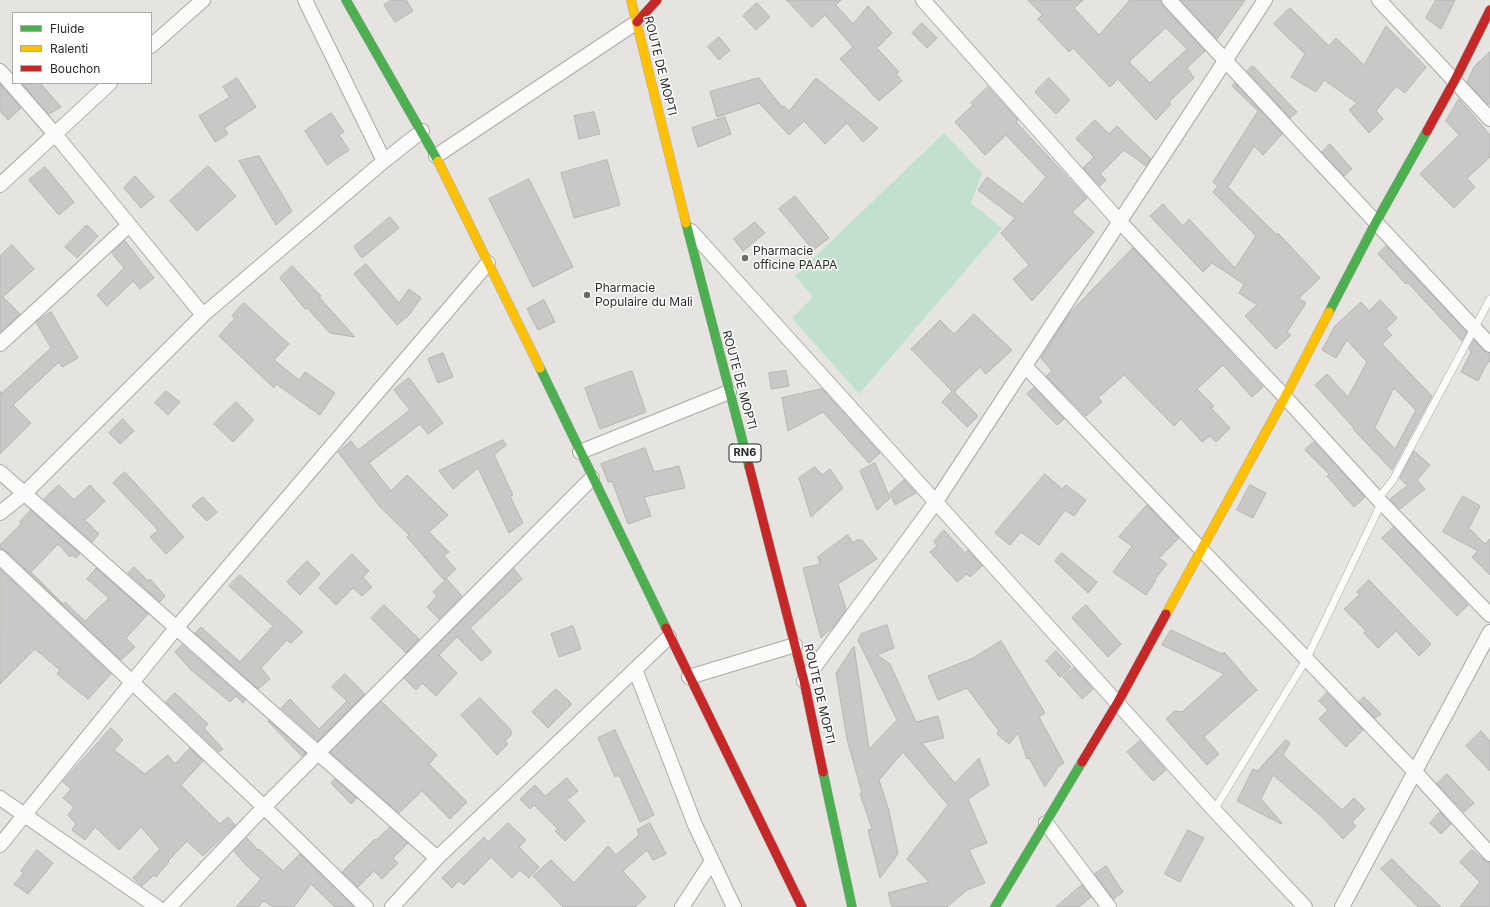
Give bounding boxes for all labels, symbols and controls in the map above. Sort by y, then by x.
legend [12,12,152,84]
street label: ROUTE DE MOPTI [641,15,679,117]
text: Fluide [50,21,84,36]
text: Ralenti [50,41,88,56]
text: Bouchon [50,61,100,76]
place label: Pharmacie officine PAAPA [753,244,837,272]
marker: Pharmacie officine PAAPA [740,253,750,263]
place label: Pharmacie Populaire du Mali [595,281,693,309]
marker: Pharmacie Populaire du Mali [582,290,592,300]
street label: ROUTE DE MOPTI [719,329,759,431]
road number: RN6 [729,444,761,462]
street label: ROUTE DE MOPTI [801,643,837,745]

